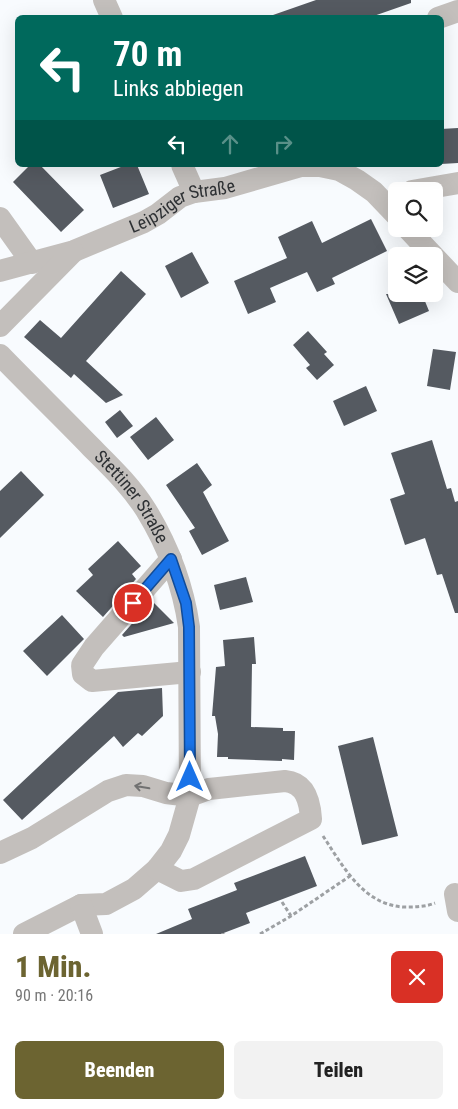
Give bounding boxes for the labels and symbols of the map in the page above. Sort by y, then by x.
street label: Leipziger Straße [126,175,237,237]
street label: Stettiner Straße [90,446,173,546]
pin [112,582,154,624]
position arrow [163,750,215,802]
one-way arrow [134,781,150,791]

